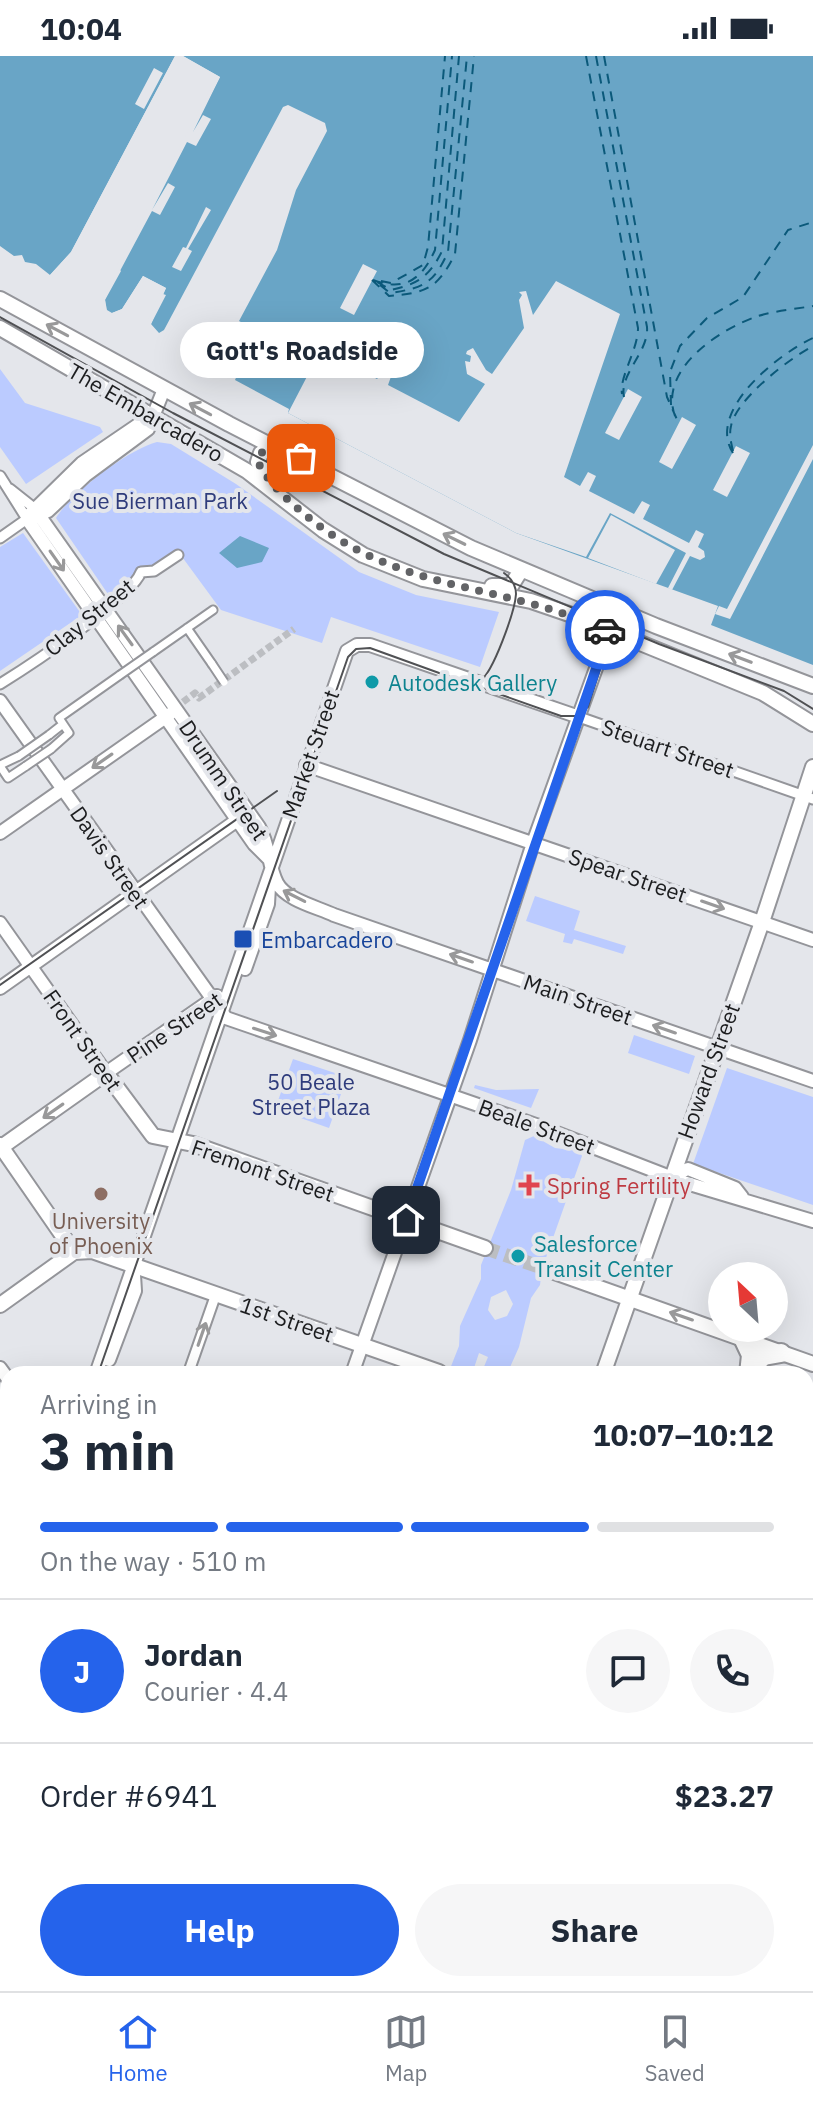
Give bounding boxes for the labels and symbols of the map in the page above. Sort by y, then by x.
one-way arrow [46,321,69,337]
callout: Gott's Roadside [179,322,423,378]
street label: The Embarcadero [63,356,229,468]
one-way arrow [188,400,212,416]
pin [267,424,335,492]
park label: Sue Bierman Park [72,486,248,515]
one-way arrow [442,531,466,546]
one-way arrow [49,549,65,571]
street label: Clay Street [38,572,140,662]
courier [565,590,645,670]
one-way arrow [117,625,133,647]
one-way arrow [728,650,753,664]
place label: Autodesk Gallery [388,668,557,697]
marker: Autodesk Gallery [363,673,381,691]
street label: Market Street [274,686,346,822]
street label: Steuart Street [598,712,738,784]
street label: Drumm Street [173,714,275,846]
one-way arrow [92,753,114,769]
street label: Davis Street [64,800,156,914]
street label: Spear Street [565,841,691,909]
one-way arrow [283,888,307,903]
one-way arrow [700,898,725,913]
place label: Embarcadero [261,925,393,954]
marker: Embarcadero [232,928,254,950]
one-way arrow [449,950,474,965]
street label: Main Street [520,967,636,1031]
street label: Front Street [37,983,129,1097]
street label: Pine Street [121,985,227,1069]
street label: Howard Street [670,999,746,1143]
one-way arrow [652,1021,677,1036]
one-way arrow [253,1025,278,1040]
park label: 50 Beale Street Plaza [252,1067,371,1121]
street label: Beale Street [475,1092,599,1160]
one-way arrow [43,1102,64,1119]
street label: Fremont Street [188,1132,338,1208]
place label: Spring Fertility [547,1171,691,1200]
marker: Spring Fertility [518,1174,540,1196]
marker: University of Phoenix [92,1185,110,1203]
pin [372,1186,440,1254]
place label: University of Phoenix [49,1206,153,1260]
place label: Salesforce Transit Center [534,1229,673,1283]
marker: Salesforce Transit Center [509,1247,527,1265]
north arrow [708,1262,788,1342]
street label: 1st Street [236,1289,338,1349]
one-way arrow [669,1307,694,1322]
one-way arrow [196,1322,211,1347]

